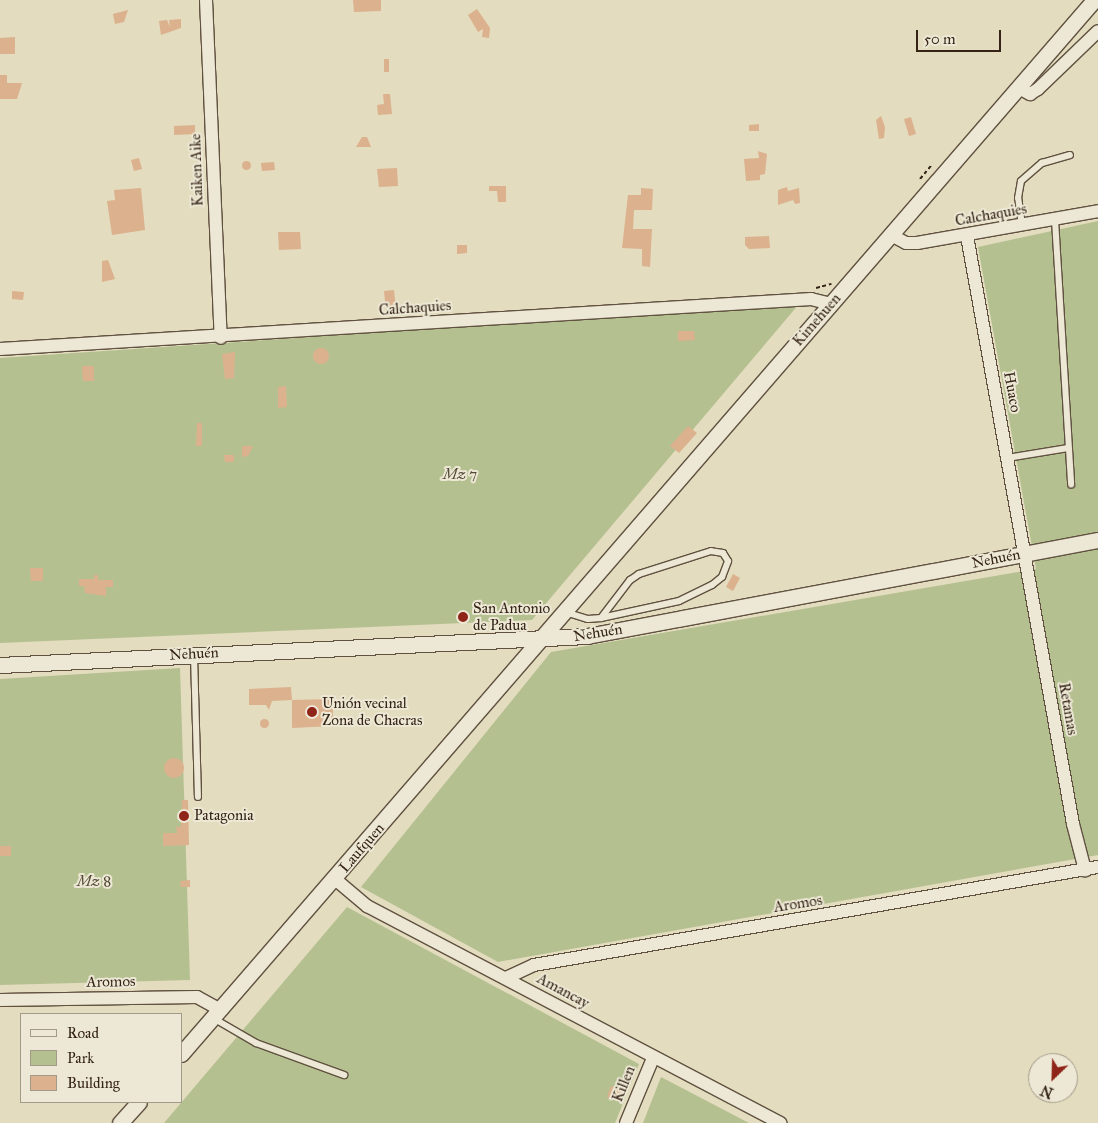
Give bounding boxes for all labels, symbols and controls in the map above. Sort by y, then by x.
scale bar [918,20,1003,52]
text: 50 m [924,30,956,48]
street label: Kaiken Aike [187,133,207,207]
street label: Calchaquies [954,200,1028,230]
street label: Kimehuen [789,290,845,350]
street label: Calchaquies [378,296,452,320]
street label: Huaco [1000,370,1024,414]
park label: Mz 7 [443,466,477,484]
street label: Nehuén [970,545,1022,573]
place label: San Antonio de Padua [473,599,550,634]
marker: San Antonio de Padua [457,611,469,623]
street label: Nehuén [572,620,624,646]
street label: Nehuén [169,644,219,664]
street label: Retamas [1055,681,1081,737]
place label: Unión vecinal Zona de Chacras [322,694,422,729]
marker: Unión vecinal Zona de Chacras [306,706,318,718]
place label: Patagonia [194,807,254,825]
marker: Patagonia [178,810,190,822]
street label: Laufquen [336,819,388,877]
park label: Mz 8 [77,873,111,891]
street label: Aromos [772,891,824,917]
street label: Amancay [534,970,592,1012]
street label: Aromos [86,973,136,991]
legend [20,1013,182,1103]
text: Road [67,1024,99,1042]
text: Park [67,1049,94,1067]
north arrow [1028,1053,1078,1103]
street label: Killen [609,1063,639,1105]
text: Building [67,1074,120,1092]
text: N [1038,1081,1056,1101]

